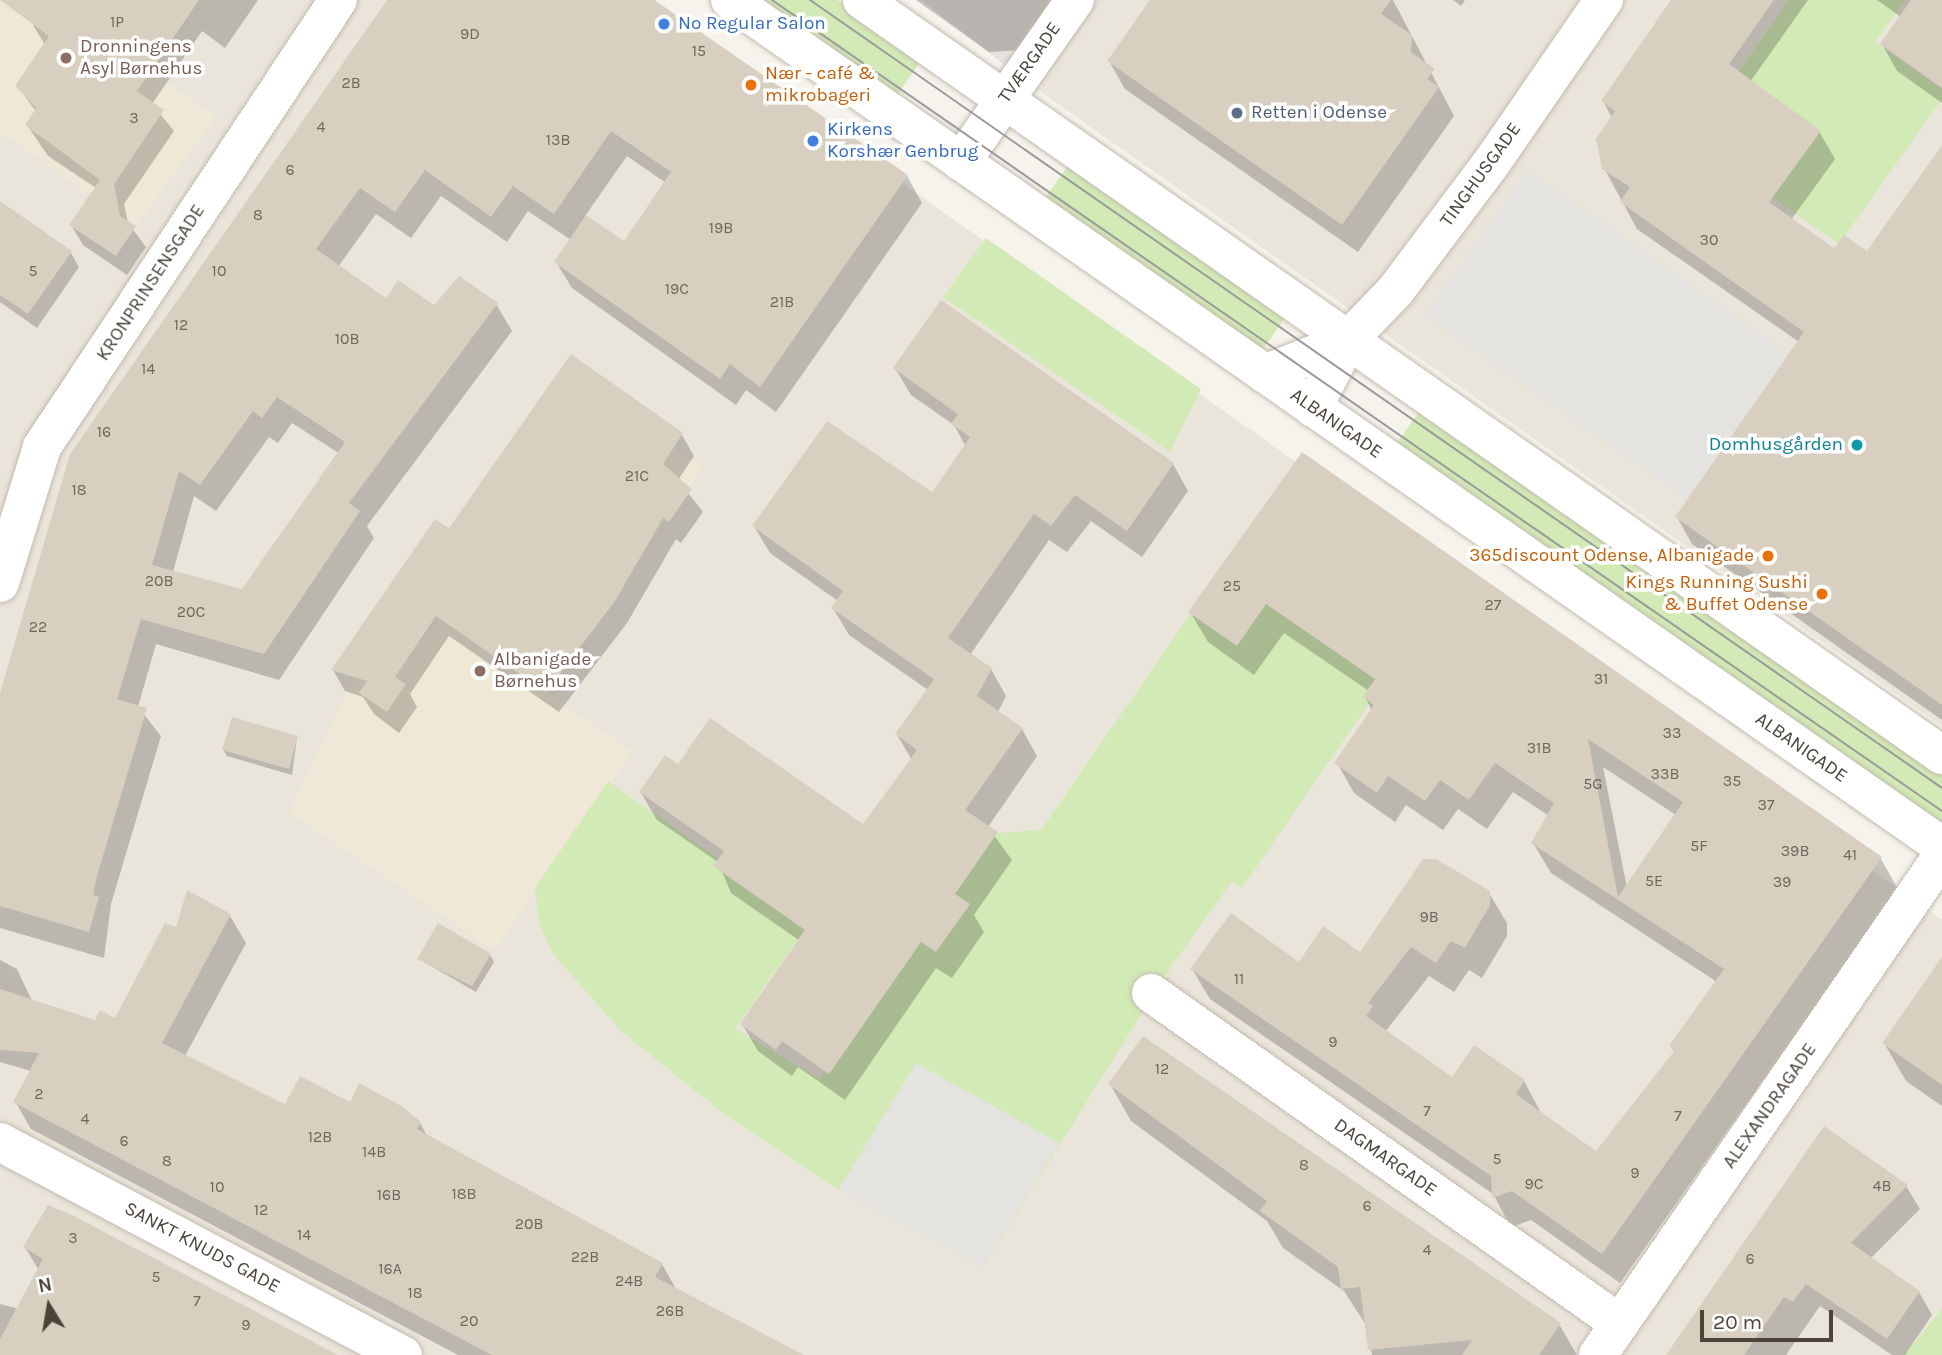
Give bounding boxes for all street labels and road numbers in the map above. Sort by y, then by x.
street label: TVÆRGADE [994,18,1066,108]
street label: TINGHUSGADE [1436,119,1526,231]
street label: KRONPRINSENSGADE [92,201,210,365]
street label: ALBANIGADE [1286,384,1386,464]
street label: ALBANIGADE [1751,708,1851,788]
street label: ALEXANDRAGADE [1718,1039,1822,1173]
street label: DAGMARGADE [1329,1114,1441,1202]
street label: SANKT KNUDS GADE [120,1197,284,1299]

